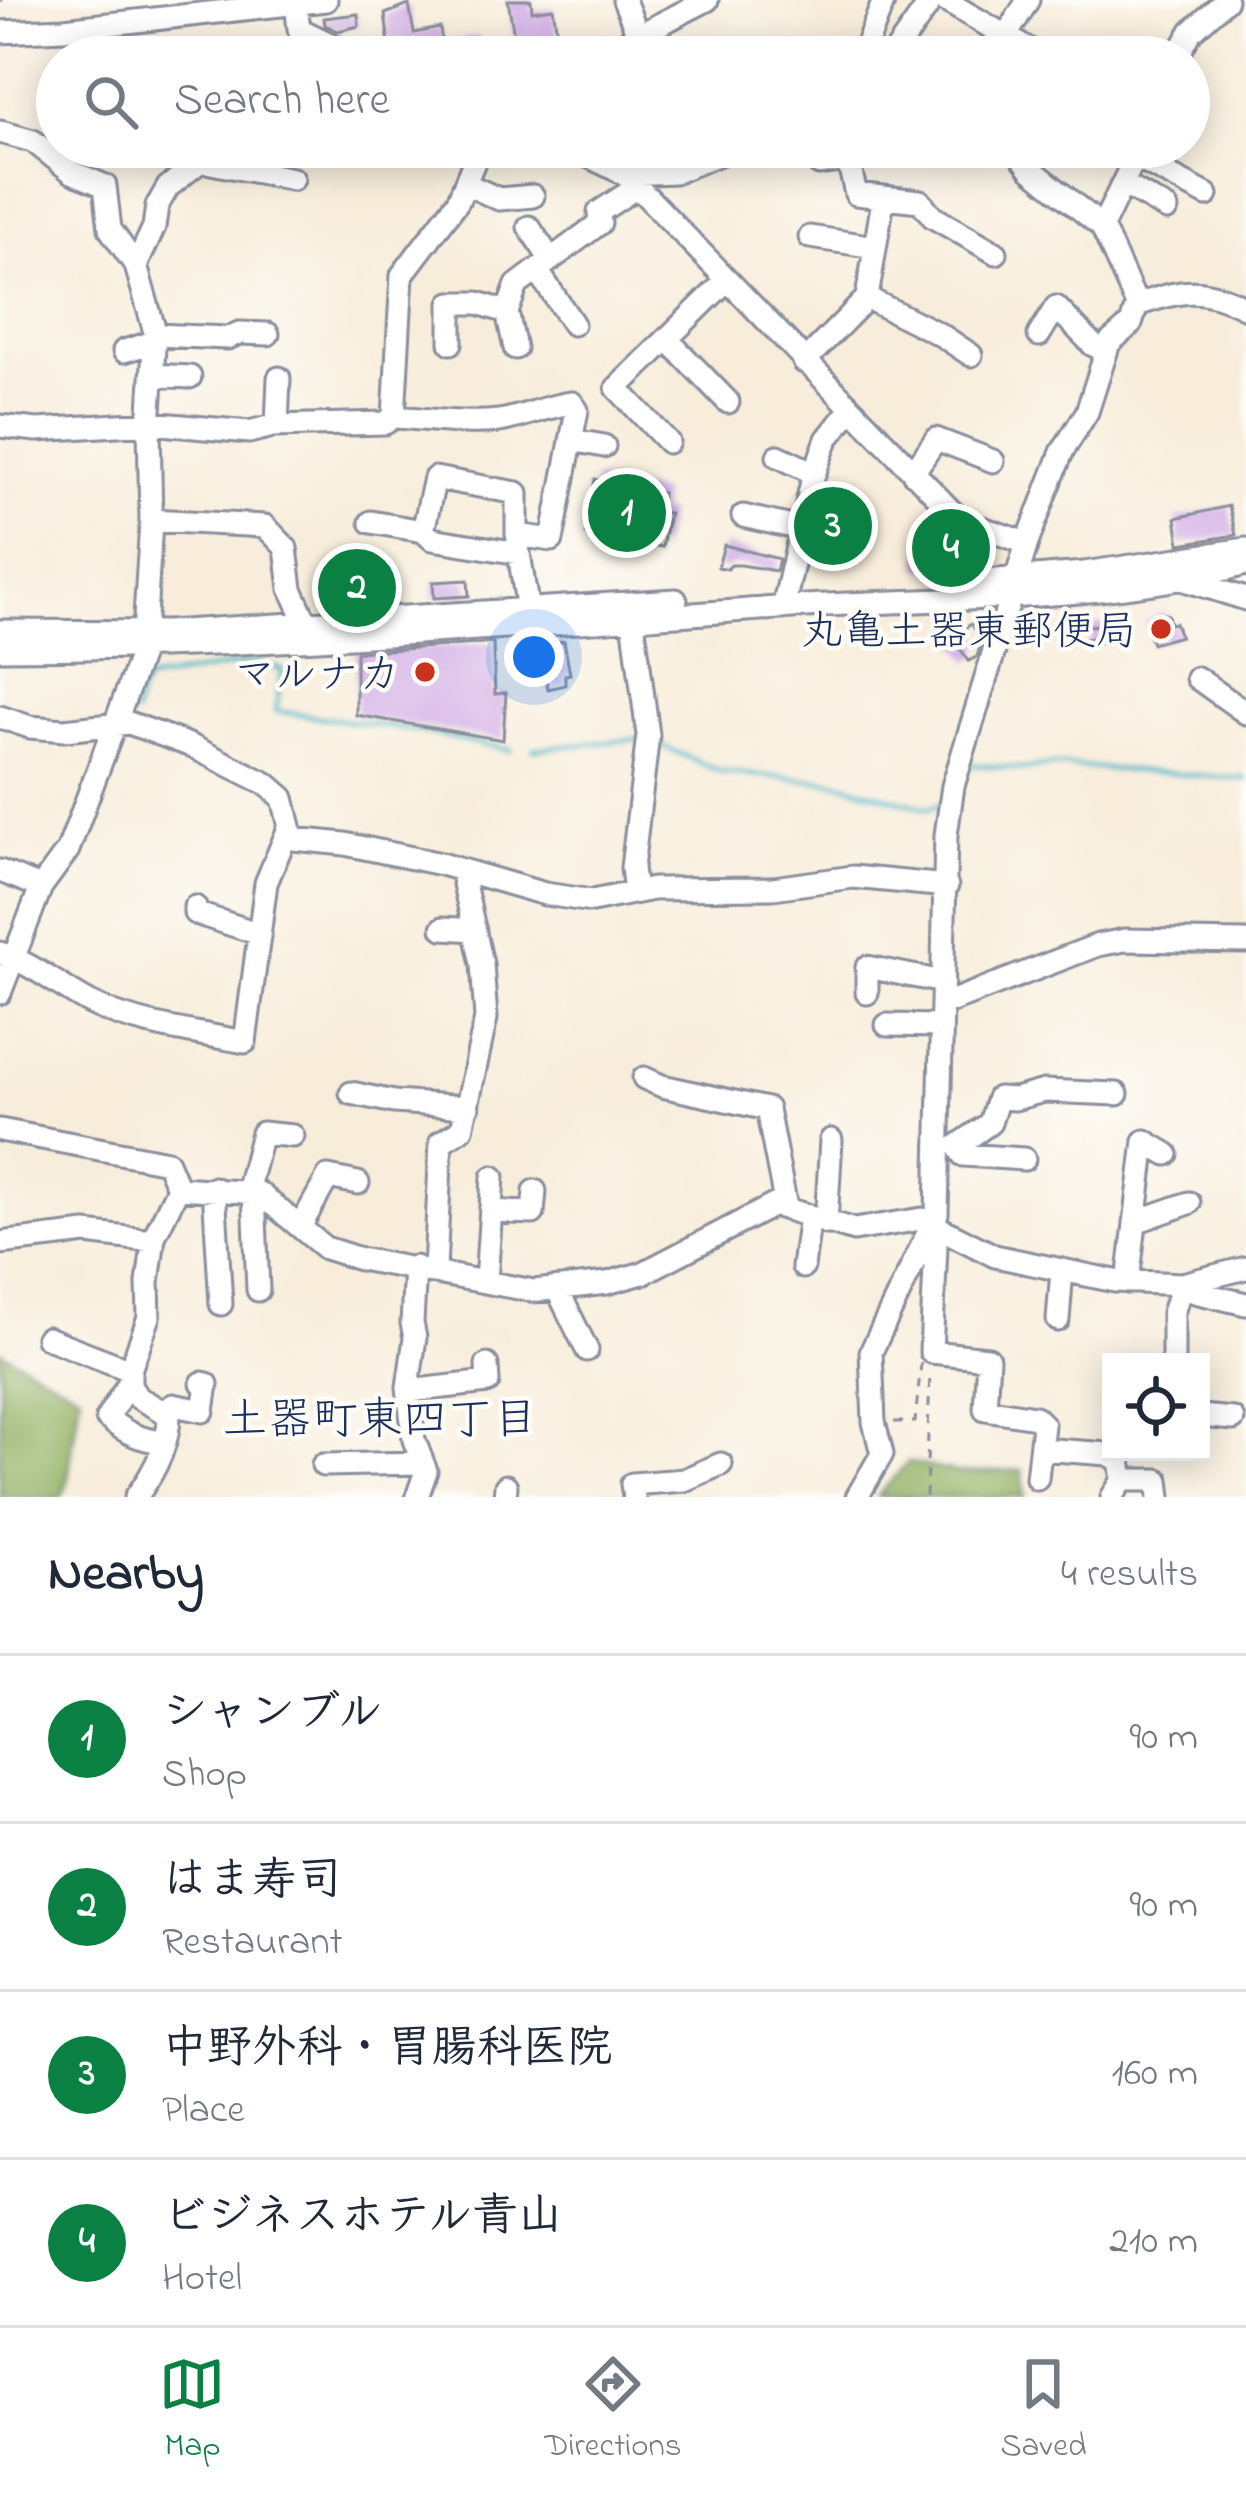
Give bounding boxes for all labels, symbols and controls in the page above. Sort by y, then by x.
search box [36,36,1210,168]
icon: search [78,69,144,135]
text: Search here [174,69,390,135]
pin: 1 [588,468,666,558]
pin: 3 [794,481,872,571]
pin: 4 [912,503,990,593]
pin: 2 [318,543,396,633]
place label: 丸亀土器東郵便局 [801,603,1137,664]
marker: 丸亀土器東郵便局 [1148,616,1174,642]
your location [504,627,564,687]
place label: マルナカ [234,646,401,707]
marker: マルナカ [412,659,438,685]
map controls [1102,1353,1210,1461]
button: locate [1102,1353,1210,1461]
district label: 土器町東四丁目 [222,1389,538,1455]
text: Nearby [48,1538,204,1613]
text: 4 results [1061,1547,1198,1604]
text: シャンブル [162,1681,383,1747]
text: 1 [81,1710,93,1767]
text: 90 m [1129,1710,1198,1767]
text: Shop [162,1747,247,1804]
text: はま寿司 [162,1849,342,1915]
text: 2 [77,1878,97,1935]
text: 90 m [1129,1878,1198,1935]
text: Restaurant [162,1915,343,1972]
text: 中野外科・胃腸科医院 [162,2017,612,2083]
text: 3 [79,2046,95,2103]
text: 160 m [1112,2046,1198,2103]
text: Place [162,2083,245,2140]
text: ビジネスホテル青山 [162,2185,563,2251]
text: 4 [79,2214,95,2271]
text: 210 m [1109,2214,1198,2271]
text: Hotel [162,2251,242,2308]
tab: Map [159,2351,225,2471]
tab: Directions [544,2351,682,2471]
tab: Saved [1000,2351,1087,2471]

